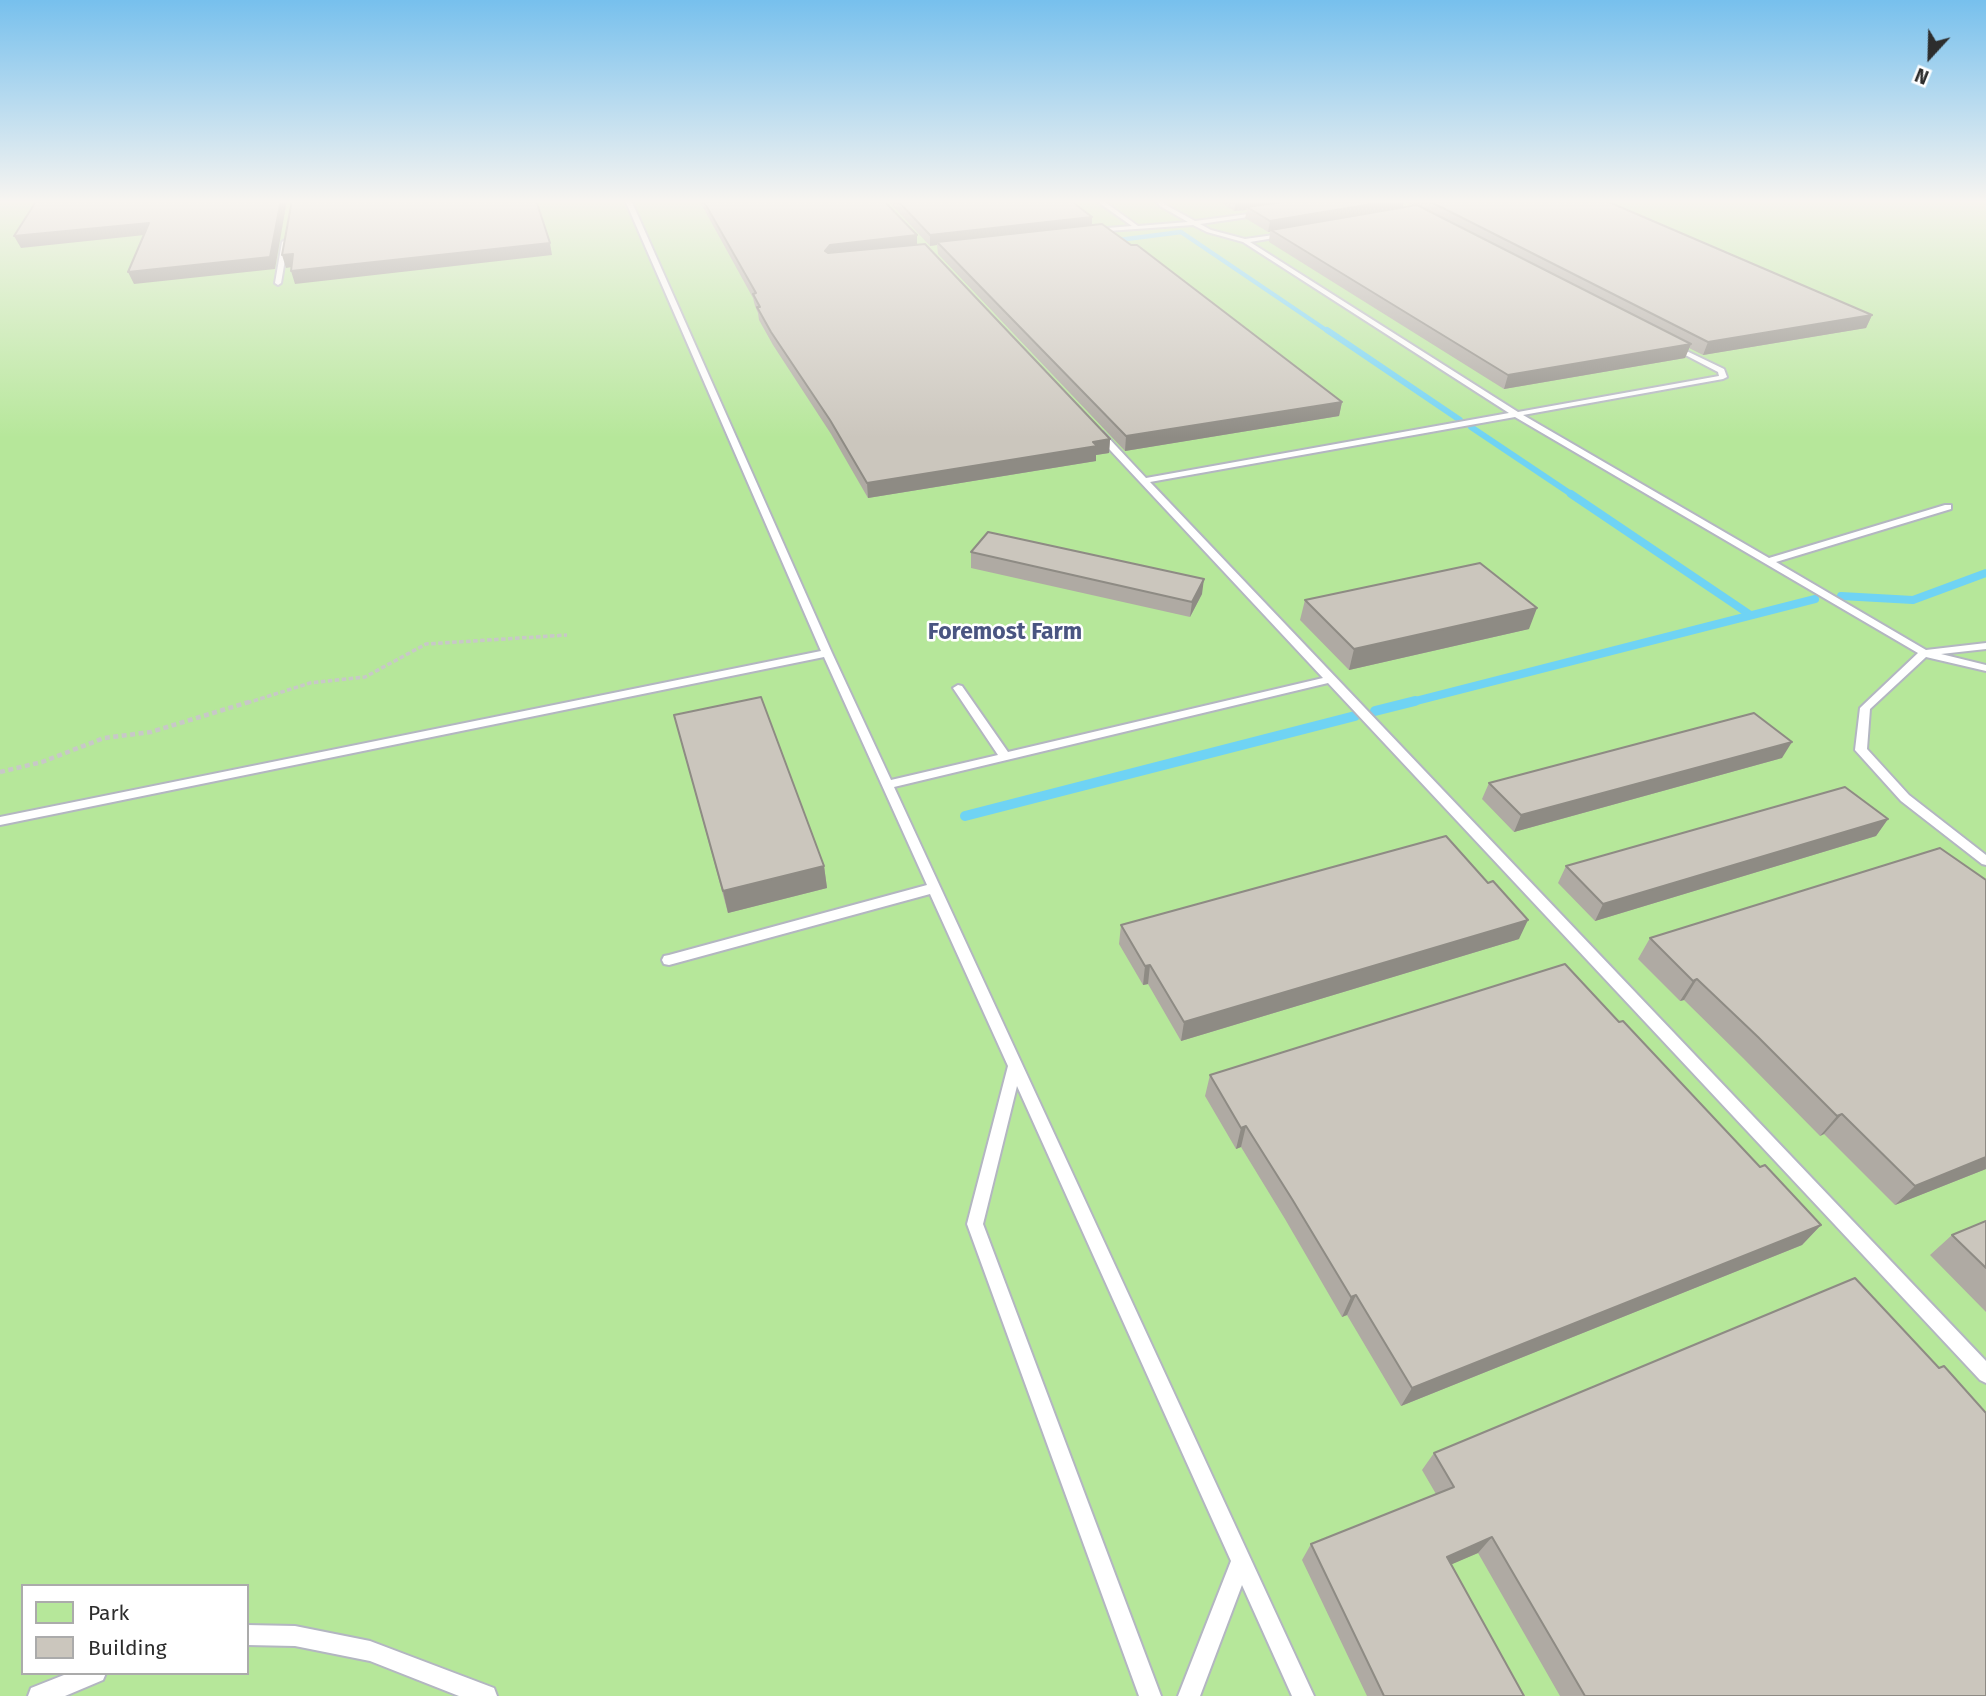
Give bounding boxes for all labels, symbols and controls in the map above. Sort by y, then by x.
north arrow [1895,21,1965,91]
text: N [1912,63,1932,89]
district label: Foremost Farm [928,619,1082,647]
legend [21,1584,248,1675]
text: Park [88,1600,129,1626]
text: Building [88,1635,167,1661]

